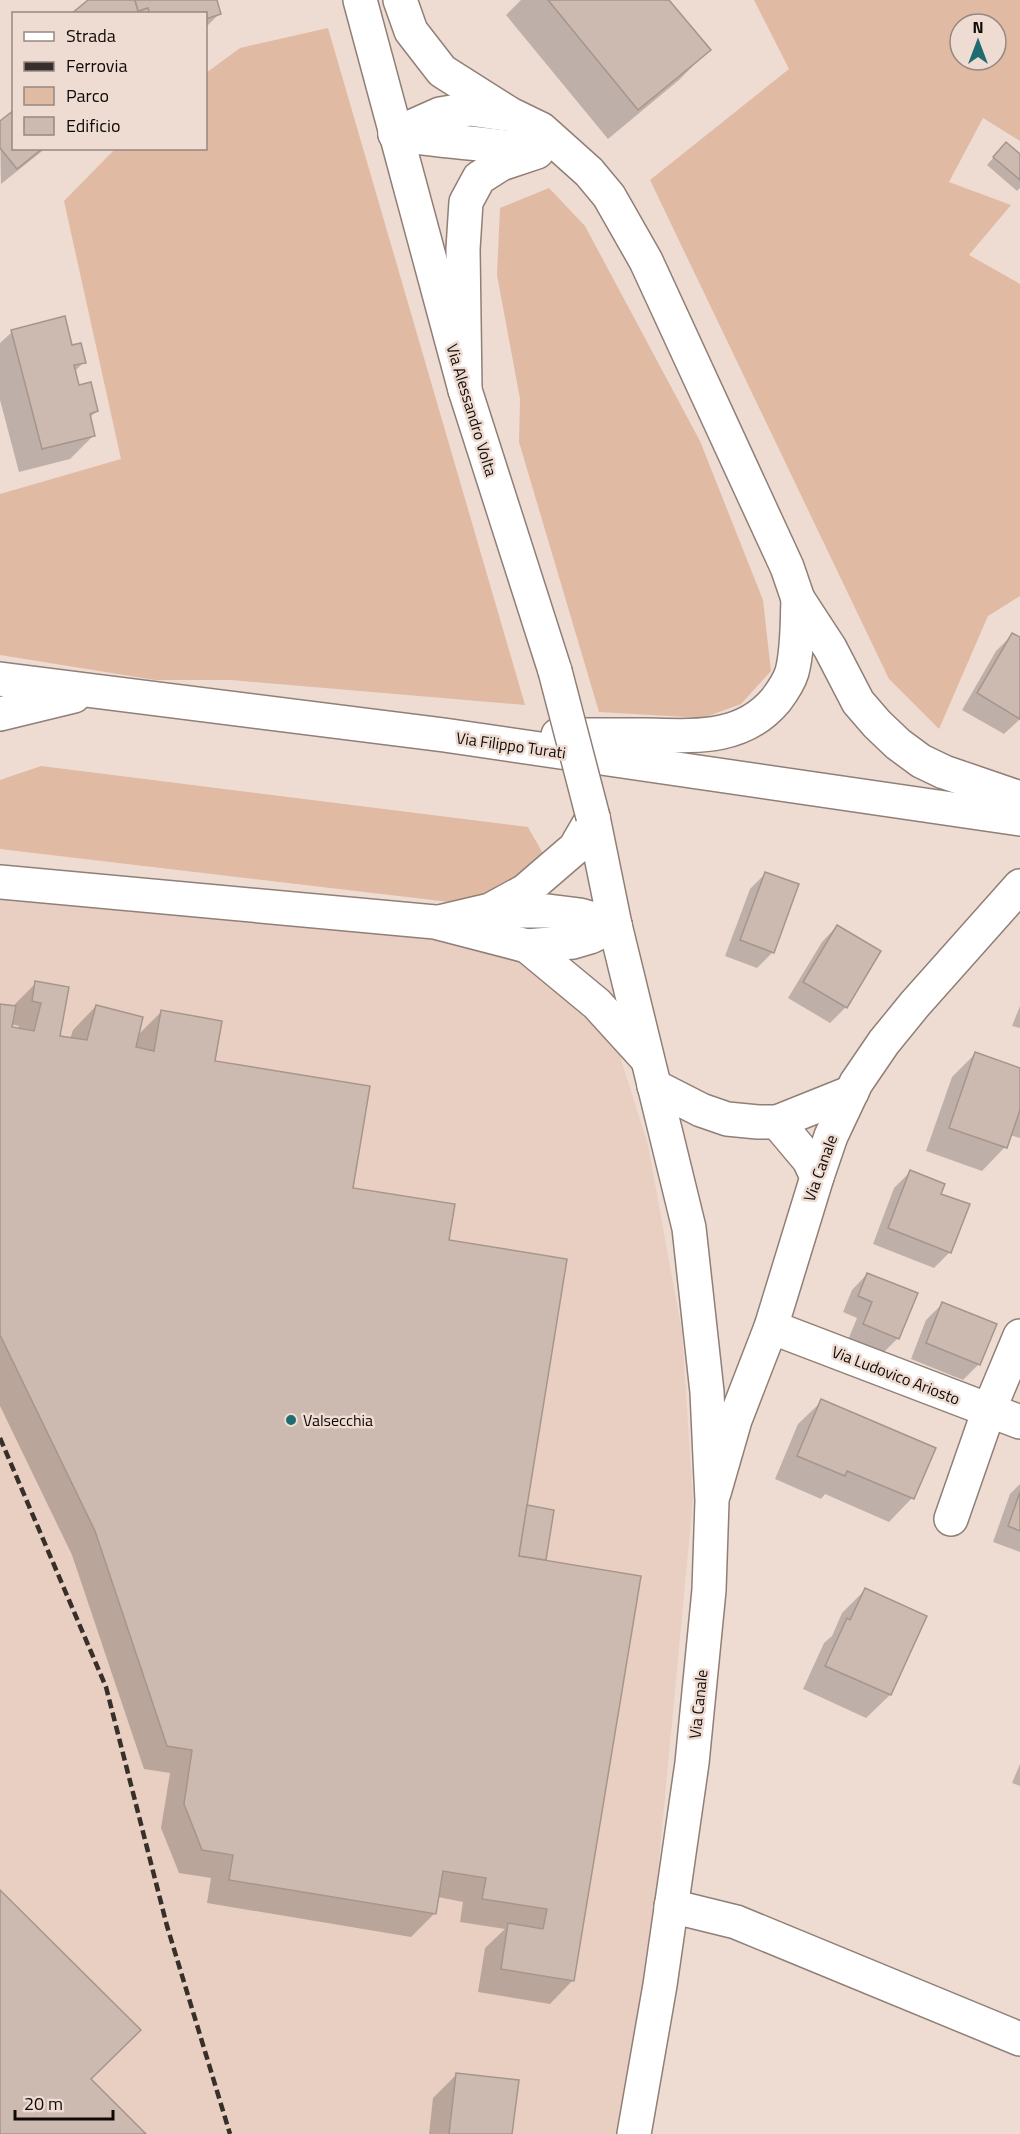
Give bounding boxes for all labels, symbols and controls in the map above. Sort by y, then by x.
legend [12,12,207,150]
north arrow [948,12,1008,72]
text: N [972,15,984,39]
text: Strada [66,22,116,49]
text: Ferrovia [66,52,127,79]
text: Parco [66,82,109,109]
text: Edificio [66,112,120,139]
street label: Via Alessandro Volta [440,341,504,479]
street label: Via Filippo Turati [455,725,567,765]
street label: Via Canale [797,1131,843,1205]
street label: Via Ludovico Ariosto [828,1339,964,1411]
place label: Valsecchia [303,1408,373,1432]
marker: Valsecchia [284,1413,298,1427]
street label: Via Canale [682,1668,714,1740]
scale bar [15,2083,112,2121]
text: 20 m [24,2090,63,2117]

